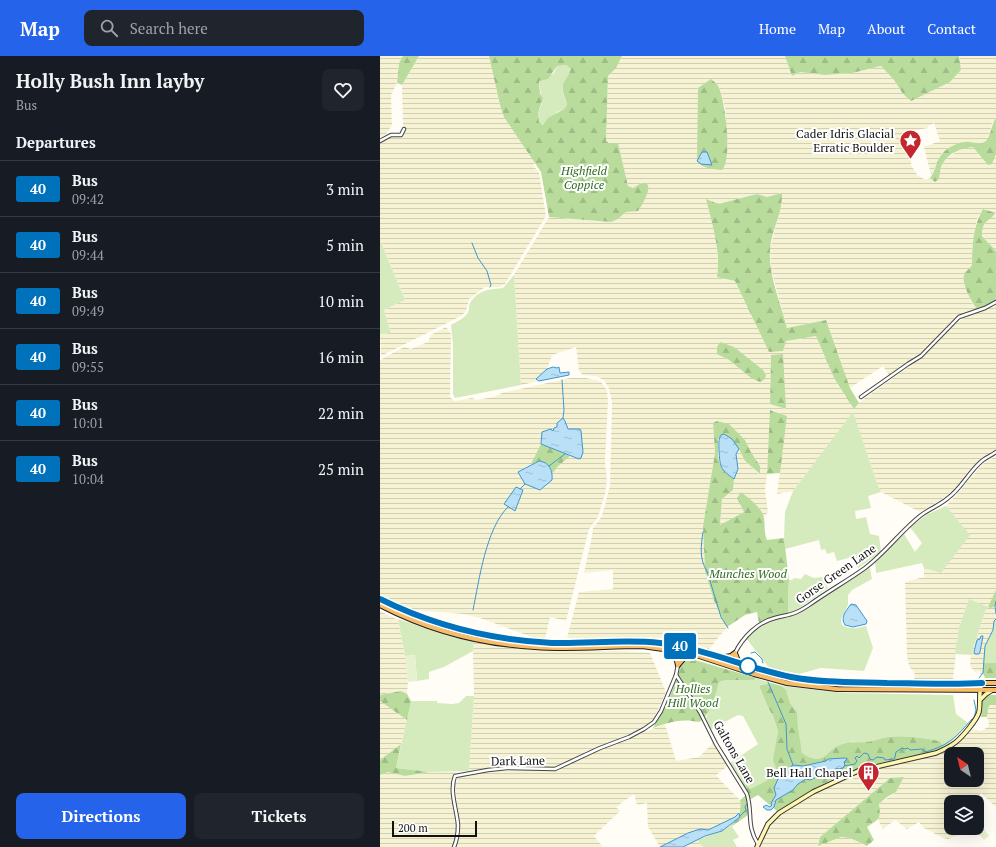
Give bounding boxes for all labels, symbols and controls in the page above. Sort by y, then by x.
search box [84,10,364,46]
text: Map [20,16,60,41]
icon: search [98,17,120,39]
text: Search here [130,18,208,38]
text: Home [759,19,796,38]
text: Map [818,19,845,38]
text: About [867,19,905,38]
text: Contact [927,19,976,38]
text: Holly Bush Inn layby [16,68,204,93]
button: heart [322,69,364,111]
text: Bus [16,96,37,114]
place label: Cader Idris Glacial Erratic Boulder [796,126,894,155]
place icon: Cader Idris Glacial Erratic Boulder [897,128,923,161]
text: Departures [16,132,96,152]
park label: Highfield Coppice [560,163,608,192]
text: Bus [72,170,98,190]
text: 40 [30,179,46,198]
text: 3 min [326,179,364,199]
text: 09:42 [72,190,104,208]
text: Bus [72,226,98,246]
text: 40 [30,235,46,254]
text: 5 min [326,235,364,255]
text: 09:44 [72,246,104,264]
text: Bus [72,282,98,302]
text: 40 [30,291,46,310]
text: 10 min [318,291,364,311]
text: 09:49 [72,302,104,320]
text: Bus [72,338,98,358]
text: 40 [30,347,46,366]
text: 16 min [318,347,364,367]
text: 09:55 [72,358,104,376]
text: Bus [72,394,98,414]
text: 40 [30,403,46,422]
text: 22 min [318,403,364,423]
text: 10:01 [72,414,104,432]
text: Bus [72,450,98,470]
text: 40 [30,459,46,478]
text: 25 min [318,459,364,479]
text: 10:04 [72,470,104,488]
street label: Gorse Green Lane [793,540,879,607]
park label: Munches Wood [708,566,787,581]
line badge: 40 [662,633,698,659]
text: 40 [672,636,688,655]
unlabelled marker [739,657,757,675]
park label: Hollies Hill Wood [667,681,719,710]
street label: Galtons Lane [710,718,758,786]
north arrow [944,747,984,787]
map controls [944,747,984,835]
street label: Dark Lane [491,753,545,768]
building icon: Bell Hall Chapel [855,760,881,793]
place label: Bell Hall Chapel [766,765,852,780]
button: Directions [16,793,186,839]
button: Tickets [194,793,364,839]
button: layers [944,795,984,835]
scale bar [392,819,477,838]
text: 200 m [398,821,428,835]

